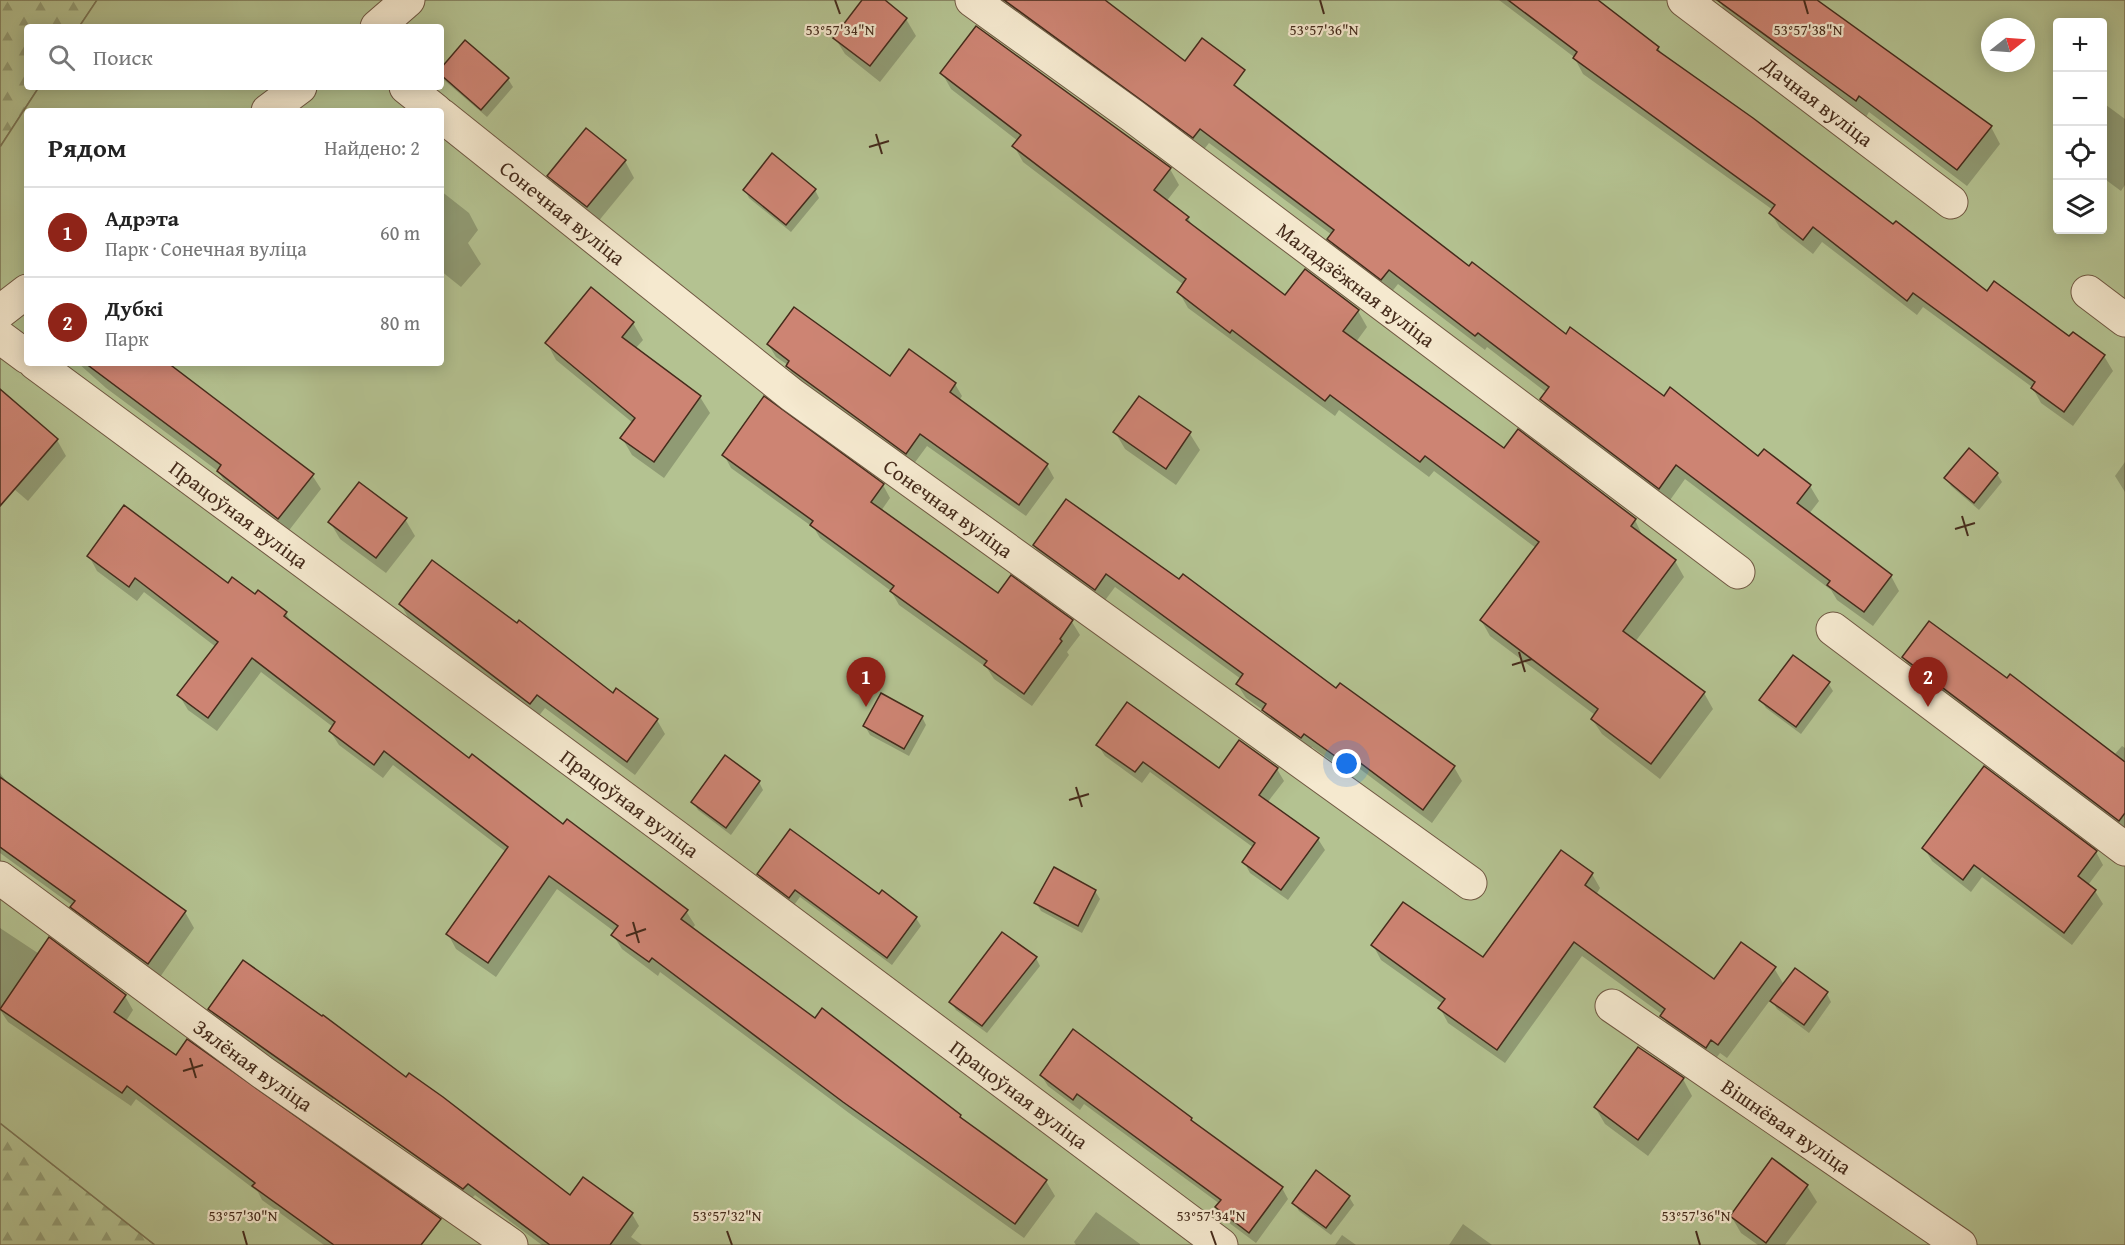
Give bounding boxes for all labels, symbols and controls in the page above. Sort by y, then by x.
north arrow [1981,18,2035,72]
map controls [2053,18,2107,234]
button: + [2053,18,2107,72]
text: 53°57'34"N [806,19,875,40]
text: 53°57'36"N [1290,19,1359,40]
text: 53°57'38"N [1774,19,1843,40]
search box [24,24,444,90]
icon: search [45,41,78,74]
text: Поиск [93,41,153,73]
street label: Дачная вуліца [1755,48,1880,154]
button: − [2053,72,2107,126]
button: locate [2053,126,2107,180]
text: Рядом [48,128,126,167]
text: Найдено: 2 [324,133,420,162]
street label: Сонечная вуліца [493,152,633,272]
button: layers [2053,180,2107,234]
text: Адрэта [105,202,179,234]
street label: Маладзёжная вуліца [1270,214,1442,354]
text: 1 [62,218,73,247]
text: 60 m [380,218,420,247]
text: Парк · Сонечная вуліца [105,234,307,263]
text: Дубкі [105,292,163,324]
text: 2 [62,308,73,337]
text: 80 m [380,308,420,337]
text: Парк [105,324,149,353]
street label: Сонечная вуліца [877,450,1020,565]
street label: Працоўная вуліца [163,452,315,576]
pin: 1 [846,658,886,707]
pin: 2 [1908,658,1948,707]
street label: Працоўная вуліца [554,741,706,865]
your location [1332,749,1361,778]
street label: Зялёная вуліца [187,1011,320,1119]
street label: Працоўная вуліца [944,1032,1095,1156]
street label: Вішнёвая вуліца [1715,1070,1858,1182]
text: 53°57'30"N [209,1205,278,1226]
text: 53°57'32"N [693,1205,762,1226]
text: 53°57'34"N [1177,1205,1246,1226]
text: 53°57'36"N [1662,1205,1731,1226]

